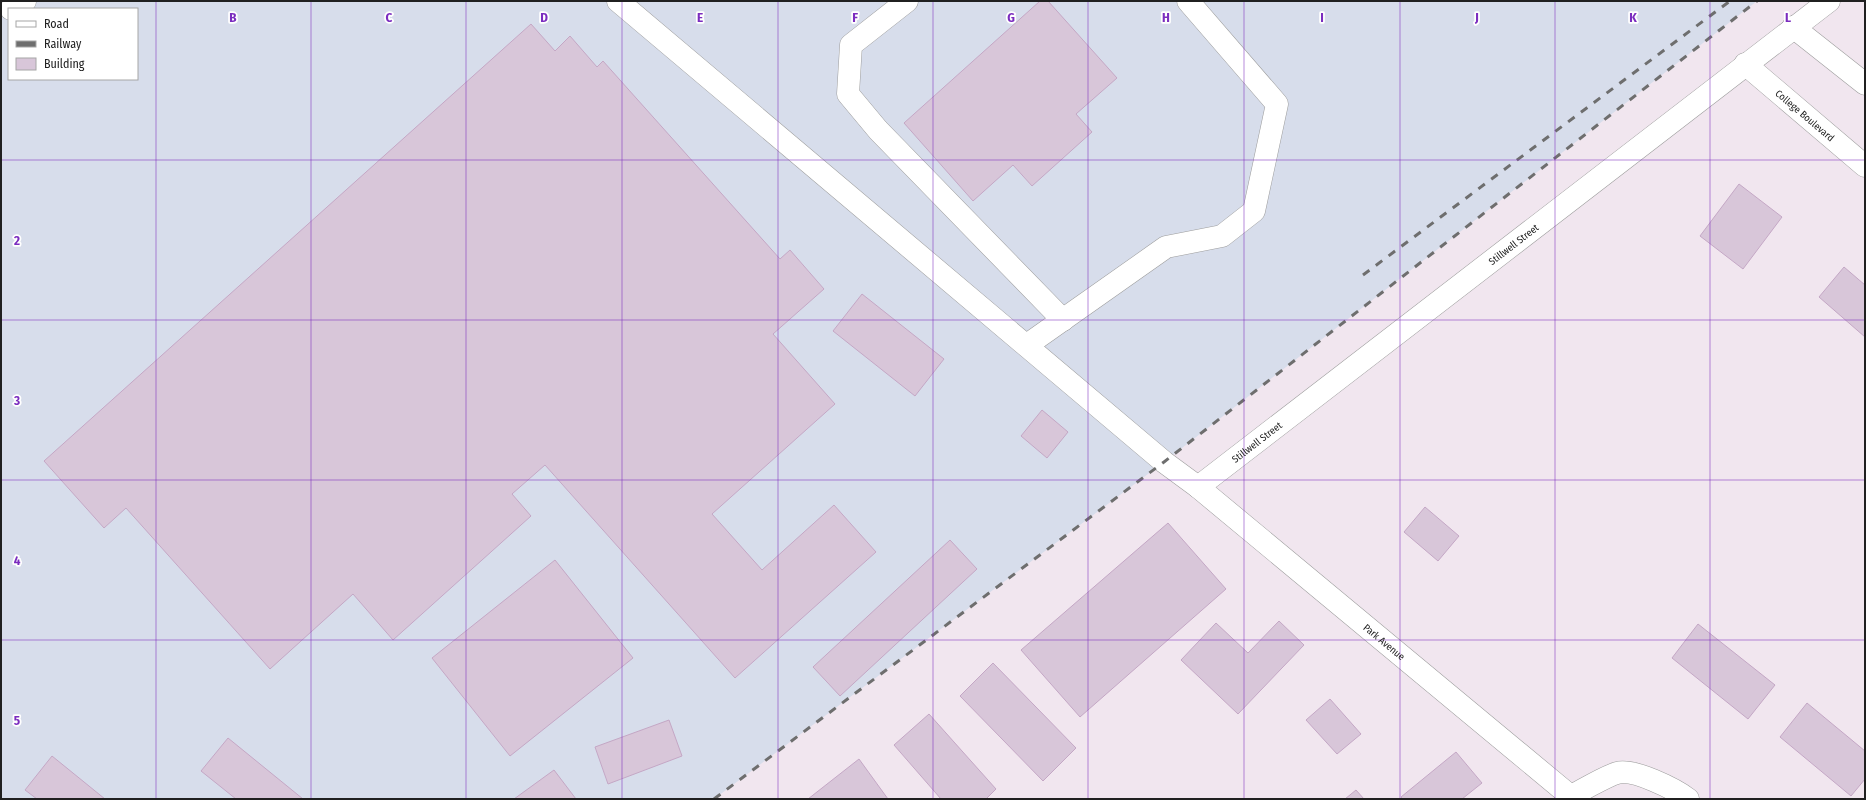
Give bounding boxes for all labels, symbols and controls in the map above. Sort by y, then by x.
legend [8,8,138,80]
text: B [229,10,237,25]
text: C [386,10,393,25]
text: D [540,10,548,25]
text: E [697,10,703,25]
text: F [852,10,858,25]
text: G [1007,10,1015,25]
text: H [1162,10,1170,25]
text: I [1320,10,1324,25]
text: J [1474,10,1479,25]
text: K [1629,10,1637,25]
text: L [1785,10,1791,25]
text: Road [44,17,69,31]
text: Railway [44,37,82,51]
text: Building [44,57,85,71]
street label: College Boulevard [1773,88,1836,144]
street label: Stillwell Street [1487,221,1542,268]
text: 2 [13,233,20,248]
text: 3 [13,393,20,408]
street label: Stillwell Street [1230,419,1285,466]
text: 4 [14,553,21,568]
street label: Park Avenue [1361,622,1407,663]
text: 5 [14,713,20,728]

